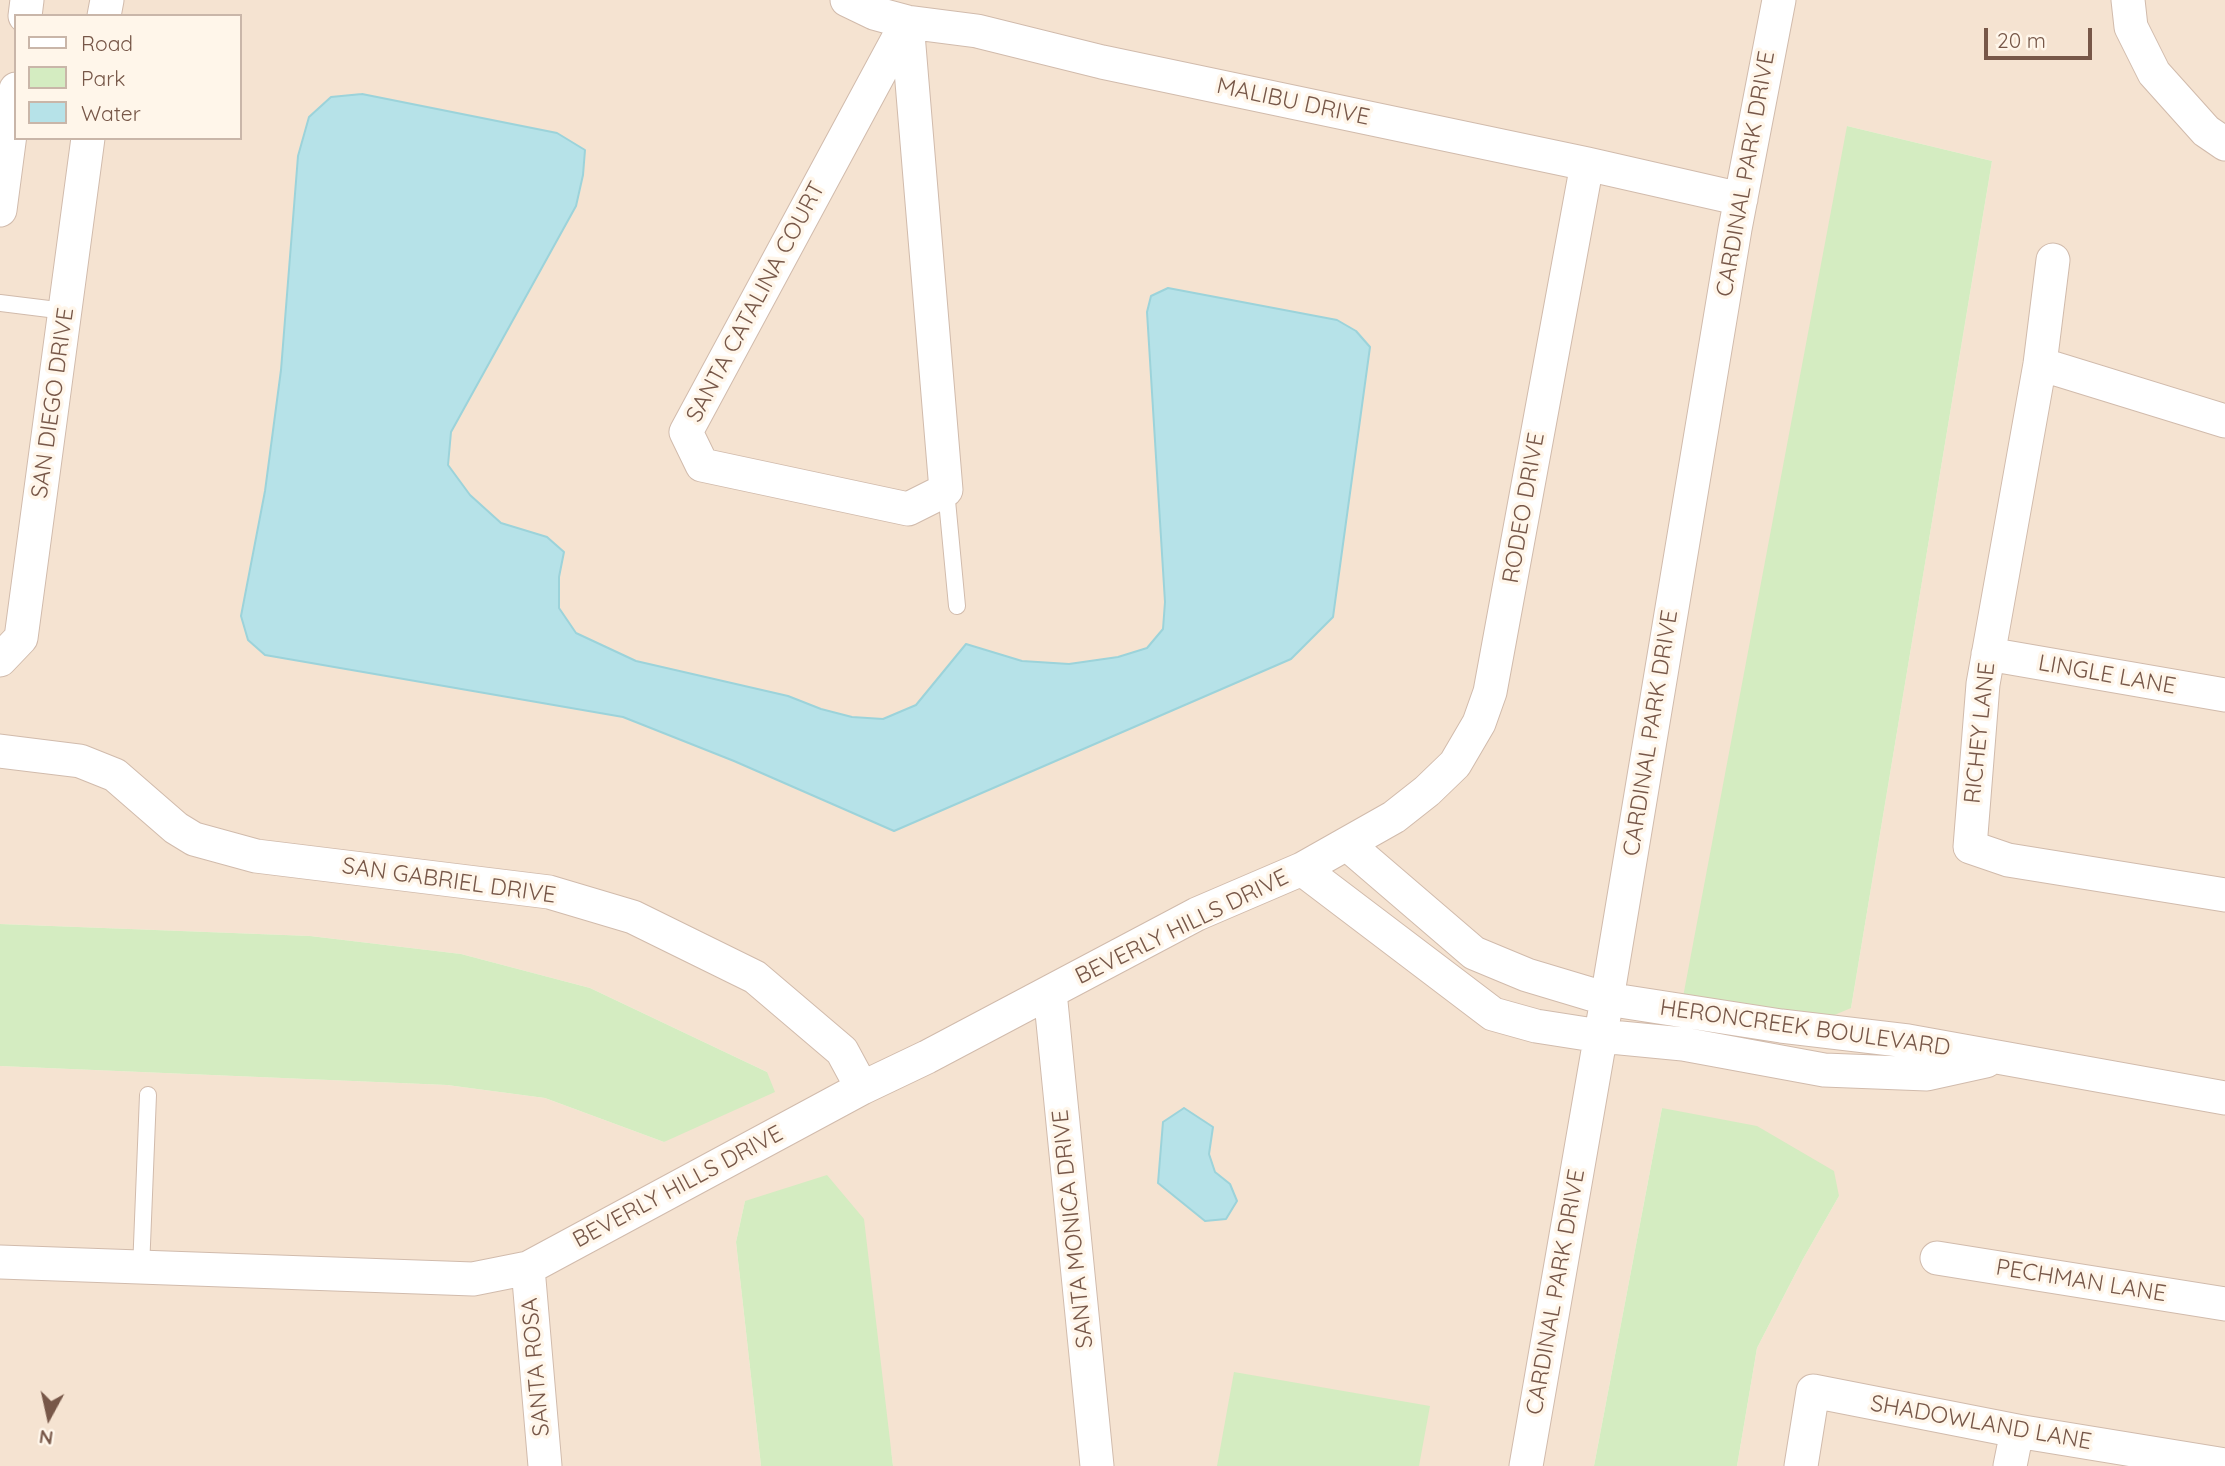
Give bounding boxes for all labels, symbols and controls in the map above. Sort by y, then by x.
legend [14,14,242,140]
scale bar [1987,14,2096,58]
text: 20 m [1997,27,2046,53]
text: Road [81,30,133,56]
street label: CARDINAL PARK DRIVE [1711,49,1781,299]
text: Park [81,65,125,91]
street label: MALIBU DRIVE [1214,72,1372,132]
text: Water [81,100,141,126]
street label: SANTA CATALINA COURT [681,177,831,427]
street label: SAN DIEGO DRIVE [26,306,80,500]
street label: RODEO DRIVE [1497,431,1551,585]
street label: CARDINAL PARK DRIVE [1618,608,1684,858]
street label: LINGLE LANE [2036,649,2178,701]
street label: RICHEY LANE [1959,661,2001,805]
street label: SAN GABRIEL DRIVE [340,852,558,910]
street label: BEVERLY HILLS DRIVE [1071,863,1293,991]
street label: HERONCREEK BOULEVARD [1658,994,1952,1062]
street label: SANTA MONICA DRIVE [1047,1108,1099,1350]
street label: BEVERLY HILLS DRIVE [568,1120,788,1254]
street label: CARDINAL PARK DRIVE [1521,1167,1591,1417]
street label: PECHMAN LANE [1994,1254,2168,1308]
street label: SANTA ROSA [516,1297,556,1437]
north arrow [14,1382,84,1452]
street label: SHADOWLAND LANE [1868,1390,2094,1456]
text: N [37,1425,55,1451]

